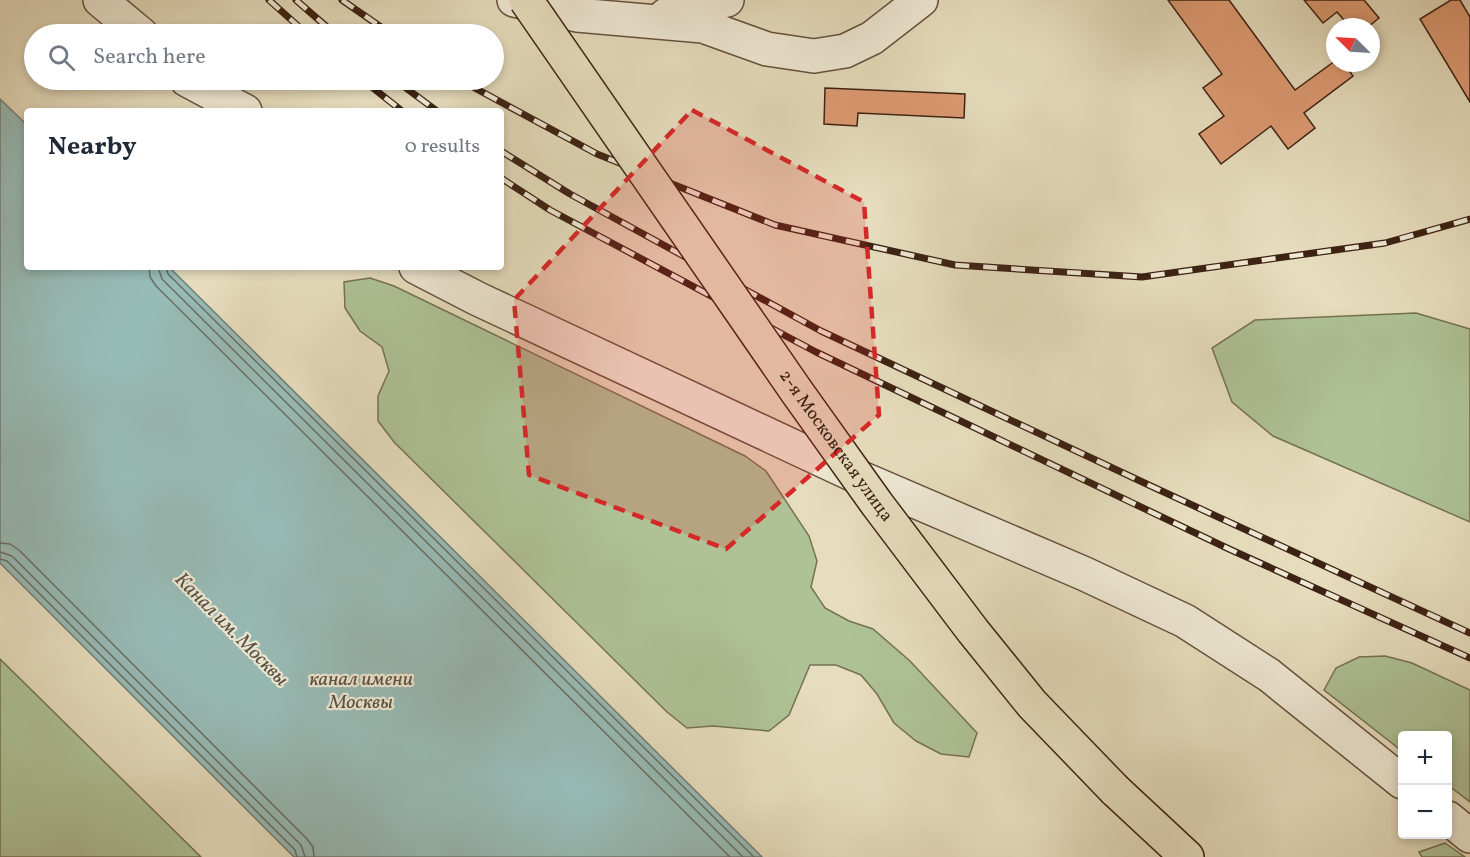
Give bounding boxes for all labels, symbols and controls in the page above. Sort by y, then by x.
north arrow [1326,18,1380,72]
search box [24,24,504,90]
icon: search [45,41,78,74]
text: Search here [93,42,206,73]
text: Nearby [48,129,137,165]
text: 0 results [405,133,480,161]
street label: 2-я Московская улица [773,365,899,527]
water label: Канал им. Москвы [168,567,294,693]
water label: канал имени Москвы [309,666,413,717]
map controls [1398,731,1452,839]
button: + [1398,731,1452,785]
button: − [1398,785,1452,839]

